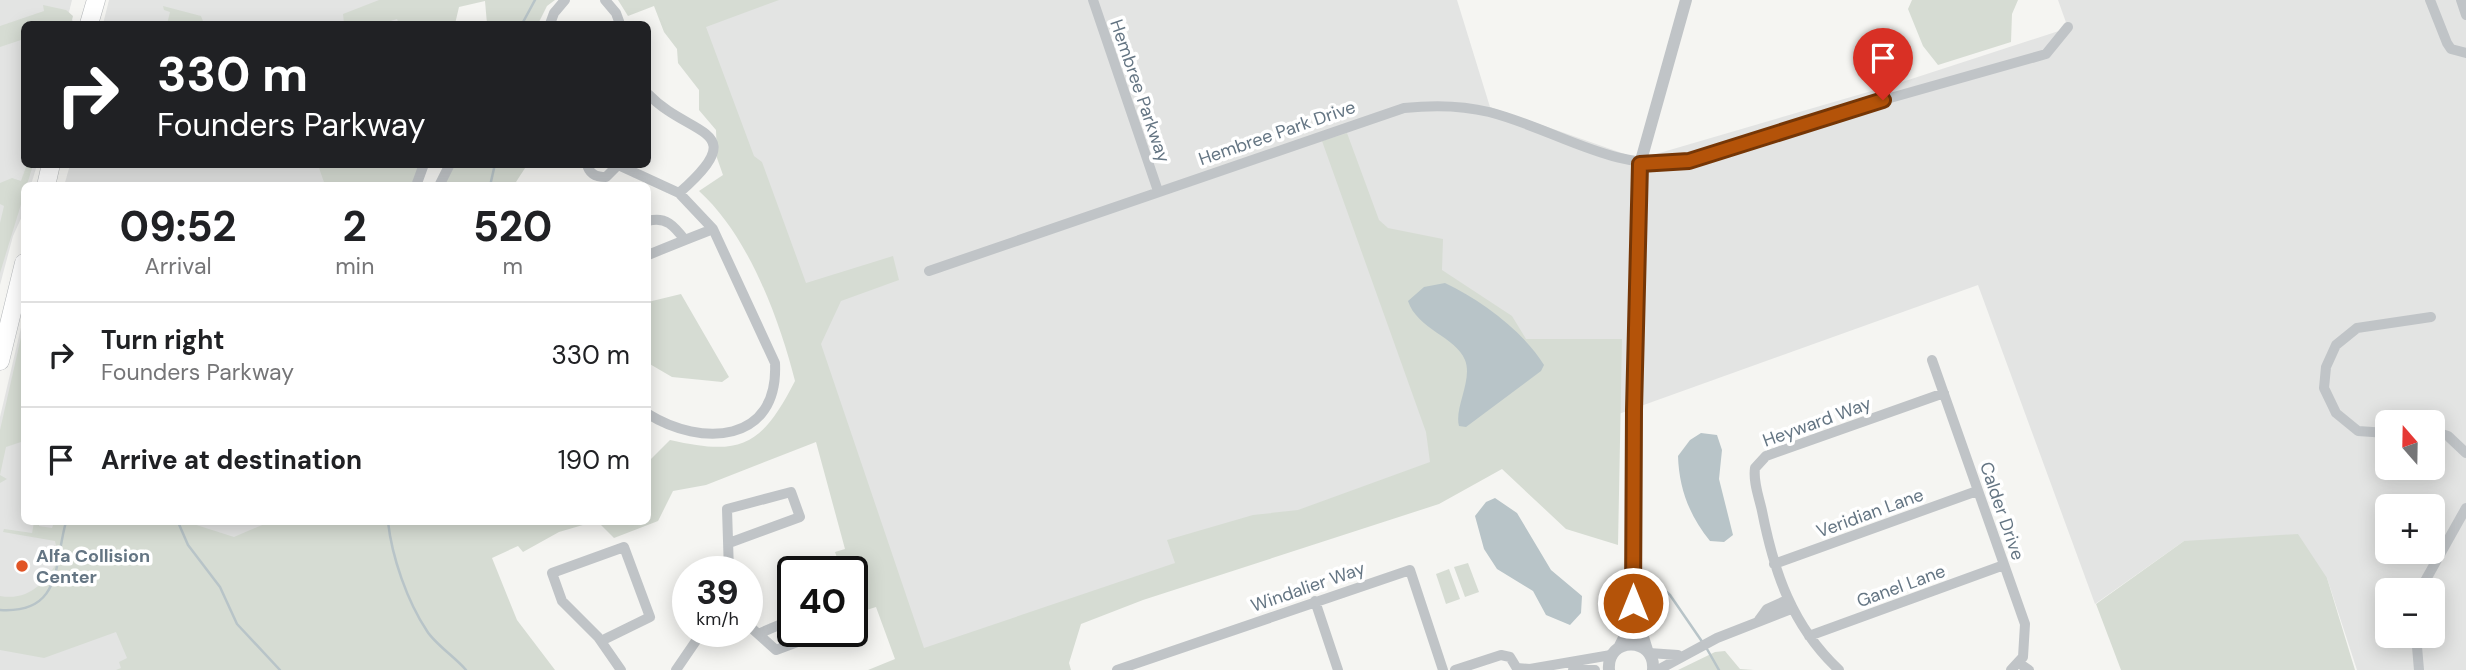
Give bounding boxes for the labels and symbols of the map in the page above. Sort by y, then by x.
street label: Hembree Parkway [1104,16,1176,166]
pin [1853,28,1913,100]
street label: Hembree Park Drive [1195,95,1359,171]
street label: Heyward Way [1759,391,1875,453]
north arrow [2375,410,2445,480]
street label: Calder Drive [1974,459,2030,563]
street label: Veridian Lane [1813,482,1927,544]
place label: Alfa Collision Center [36,544,150,589]
speed limit sign: 40 [777,556,868,647]
street label: Windalier Way [1248,556,1368,618]
marker: Alfa Collision Center [14,558,30,574]
street label: Ganel Lane [1853,559,1949,613]
position arrow [1596,566,1670,640]

